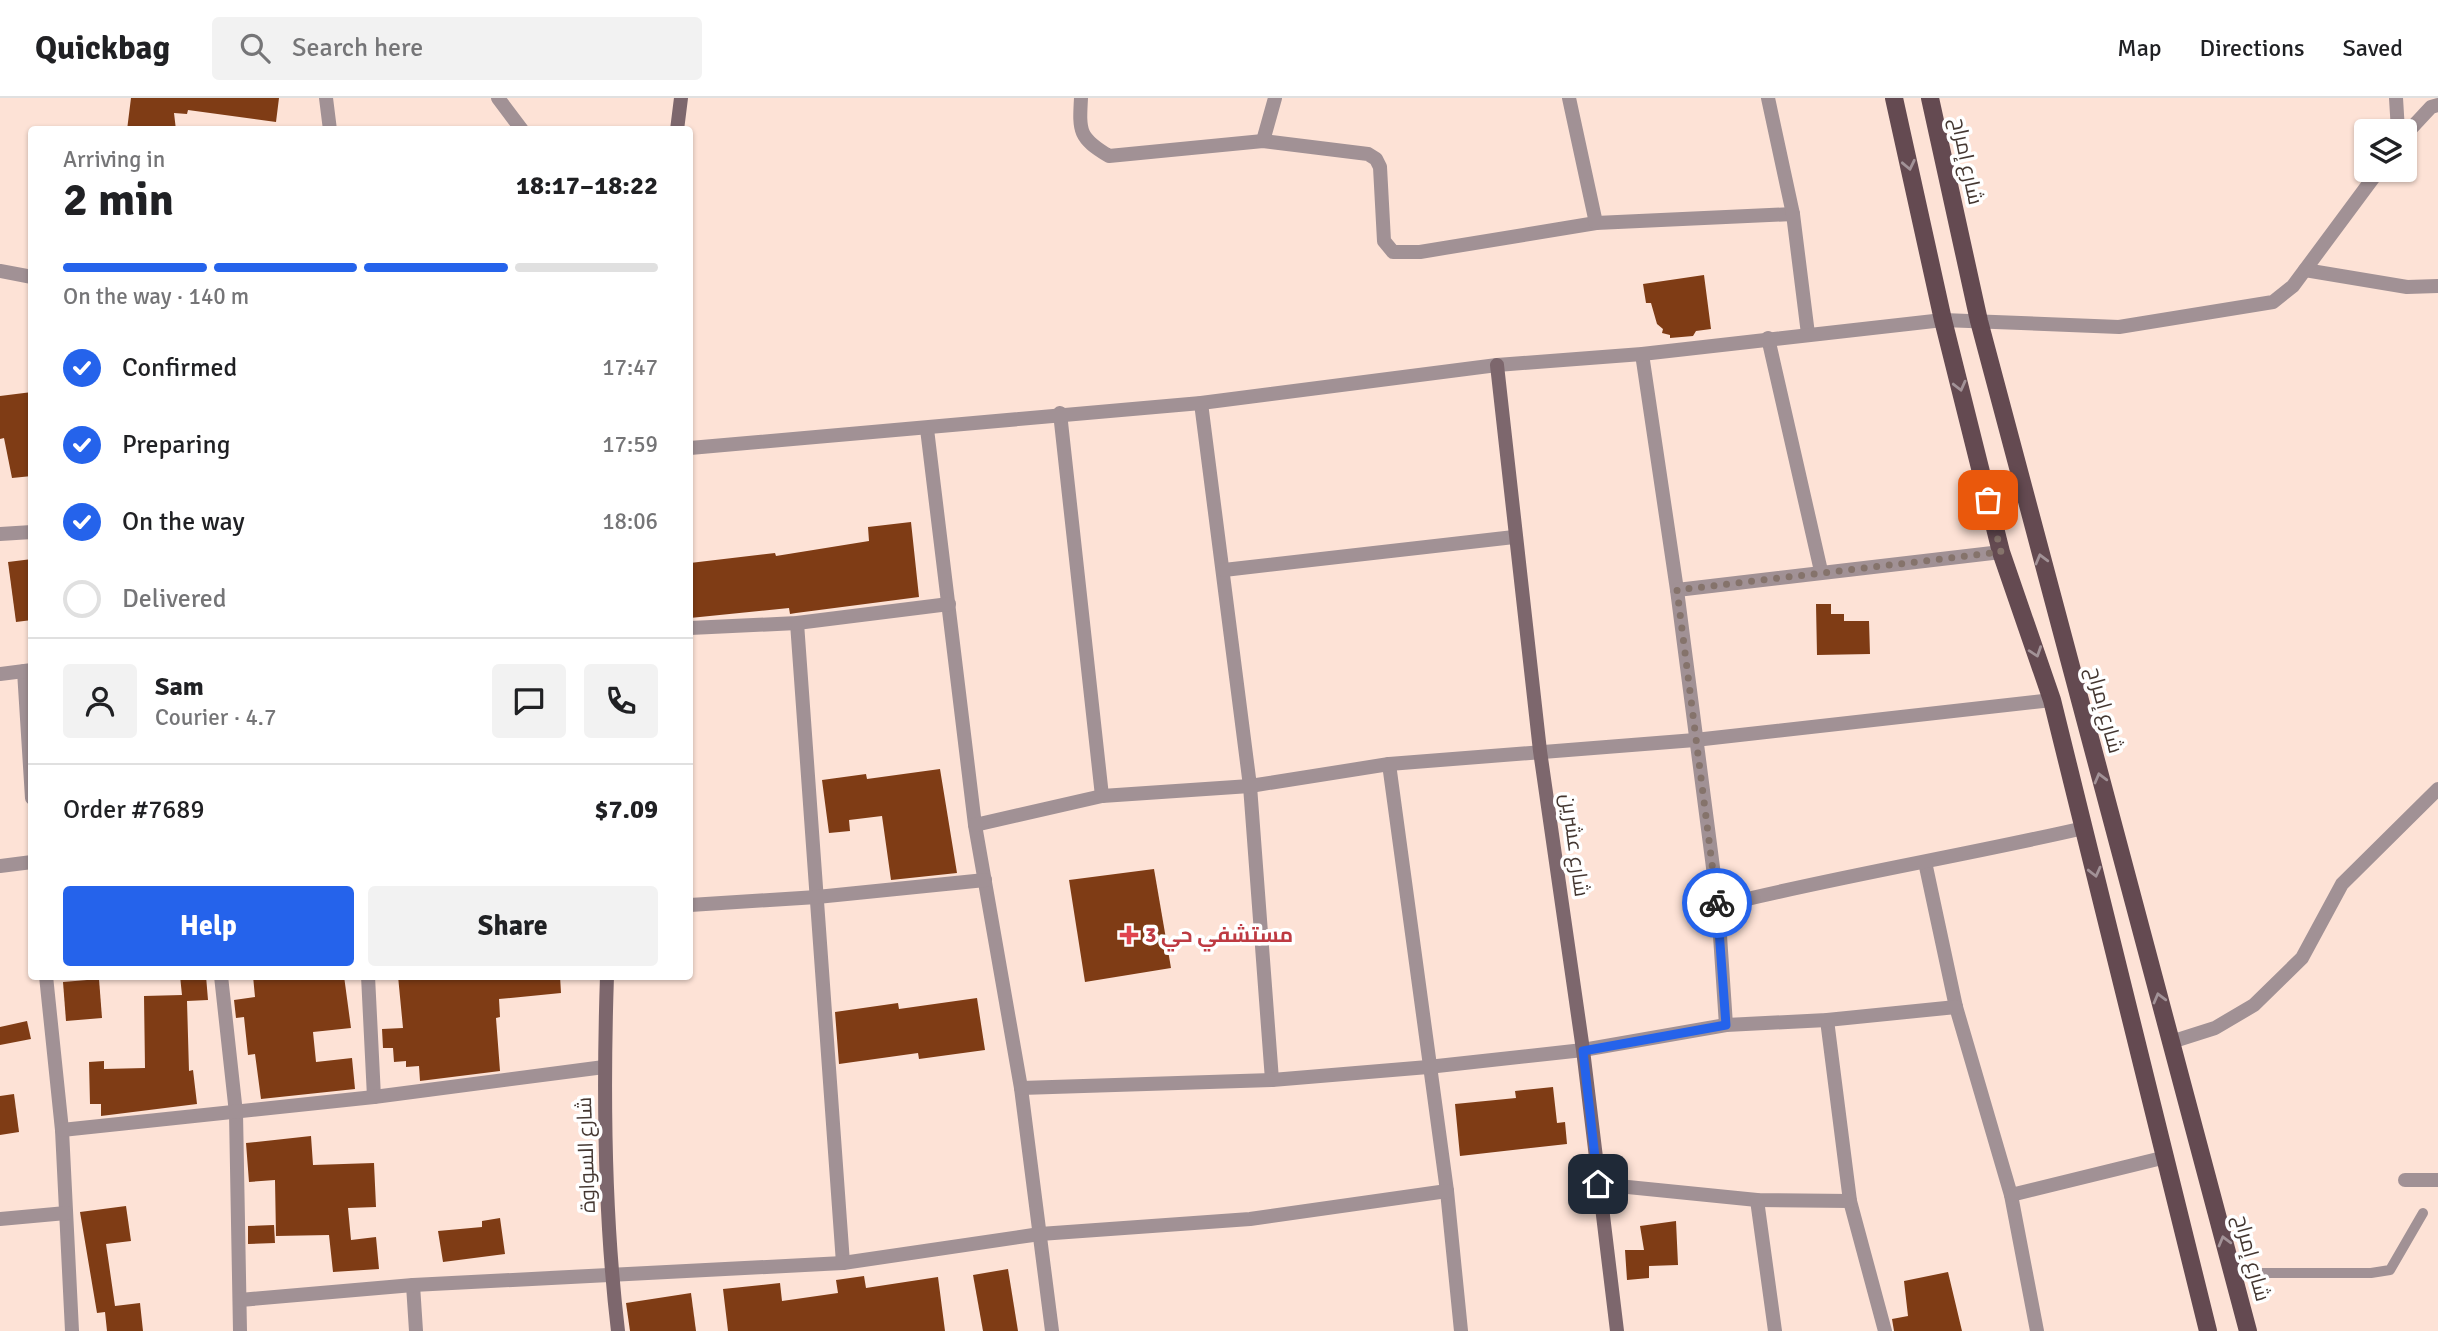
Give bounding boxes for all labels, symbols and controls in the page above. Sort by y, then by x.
search box [212,17,702,80]
text: Quickbag [35,28,170,69]
icon: search [236,29,274,67]
text: Search here [292,32,423,64]
text: Map [2117,33,2162,63]
text: Directions [2200,33,2305,63]
text: Saved [2343,33,2403,63]
street label: شارع إمراح [1944,115,1989,207]
map controls [2354,119,2417,182]
button: layers [2354,119,2417,182]
text: Arriving in [63,145,165,174]
one-way arrow [1901,159,1915,171]
text: 18:17–18:22 [516,170,658,202]
text: 2 min [63,172,174,228]
text: On the way · 140 m [63,282,249,311]
icon: check [63,349,101,387]
text: Confirmed [122,352,237,384]
text: 17:47 [602,353,658,382]
one-way arrow [1952,380,1966,392]
icon: check [63,426,101,464]
text: Preparing [122,429,230,461]
text: 17:59 [602,430,658,459]
pin [1958,470,2018,530]
icon: bag [1969,481,2007,519]
icon: check [63,503,101,541]
text: On the way [122,506,245,538]
text: 18:06 [602,507,658,536]
one-way arrow [2035,553,2049,565]
text: Delivered [122,583,227,615]
one-way arrow [2028,645,2042,658]
button: person [63,664,137,738]
button: chat [492,664,566,738]
button: phone [584,664,658,738]
street label: شارع إمراح [2080,664,2129,756]
text: Sam [155,671,204,703]
text: Courier · 4.7 [155,703,276,732]
one-way arrow [2094,772,2108,784]
street label: شارع عشرين [1554,792,1595,898]
text: Order #7689 [63,794,204,826]
text: $7.09 [594,794,658,826]
one-way arrow [2087,865,2101,877]
courier [1682,868,1752,938]
icon: bike [1698,884,1736,922]
button: Help [63,886,354,966]
button: Share [368,886,658,966]
place label: مستشفي حي 3 [1145,922,1293,952]
marker: مستشفي حي 3 [1119,925,1139,945]
one-way arrow [2153,992,2167,1004]
street label: شارع السواوة [571,1096,602,1214]
pin [1568,1154,1628,1214]
icon: home [1579,1165,1617,1203]
street label: شارع إمراح [2227,1212,2276,1304]
one-way arrow [2218,1236,2232,1248]

